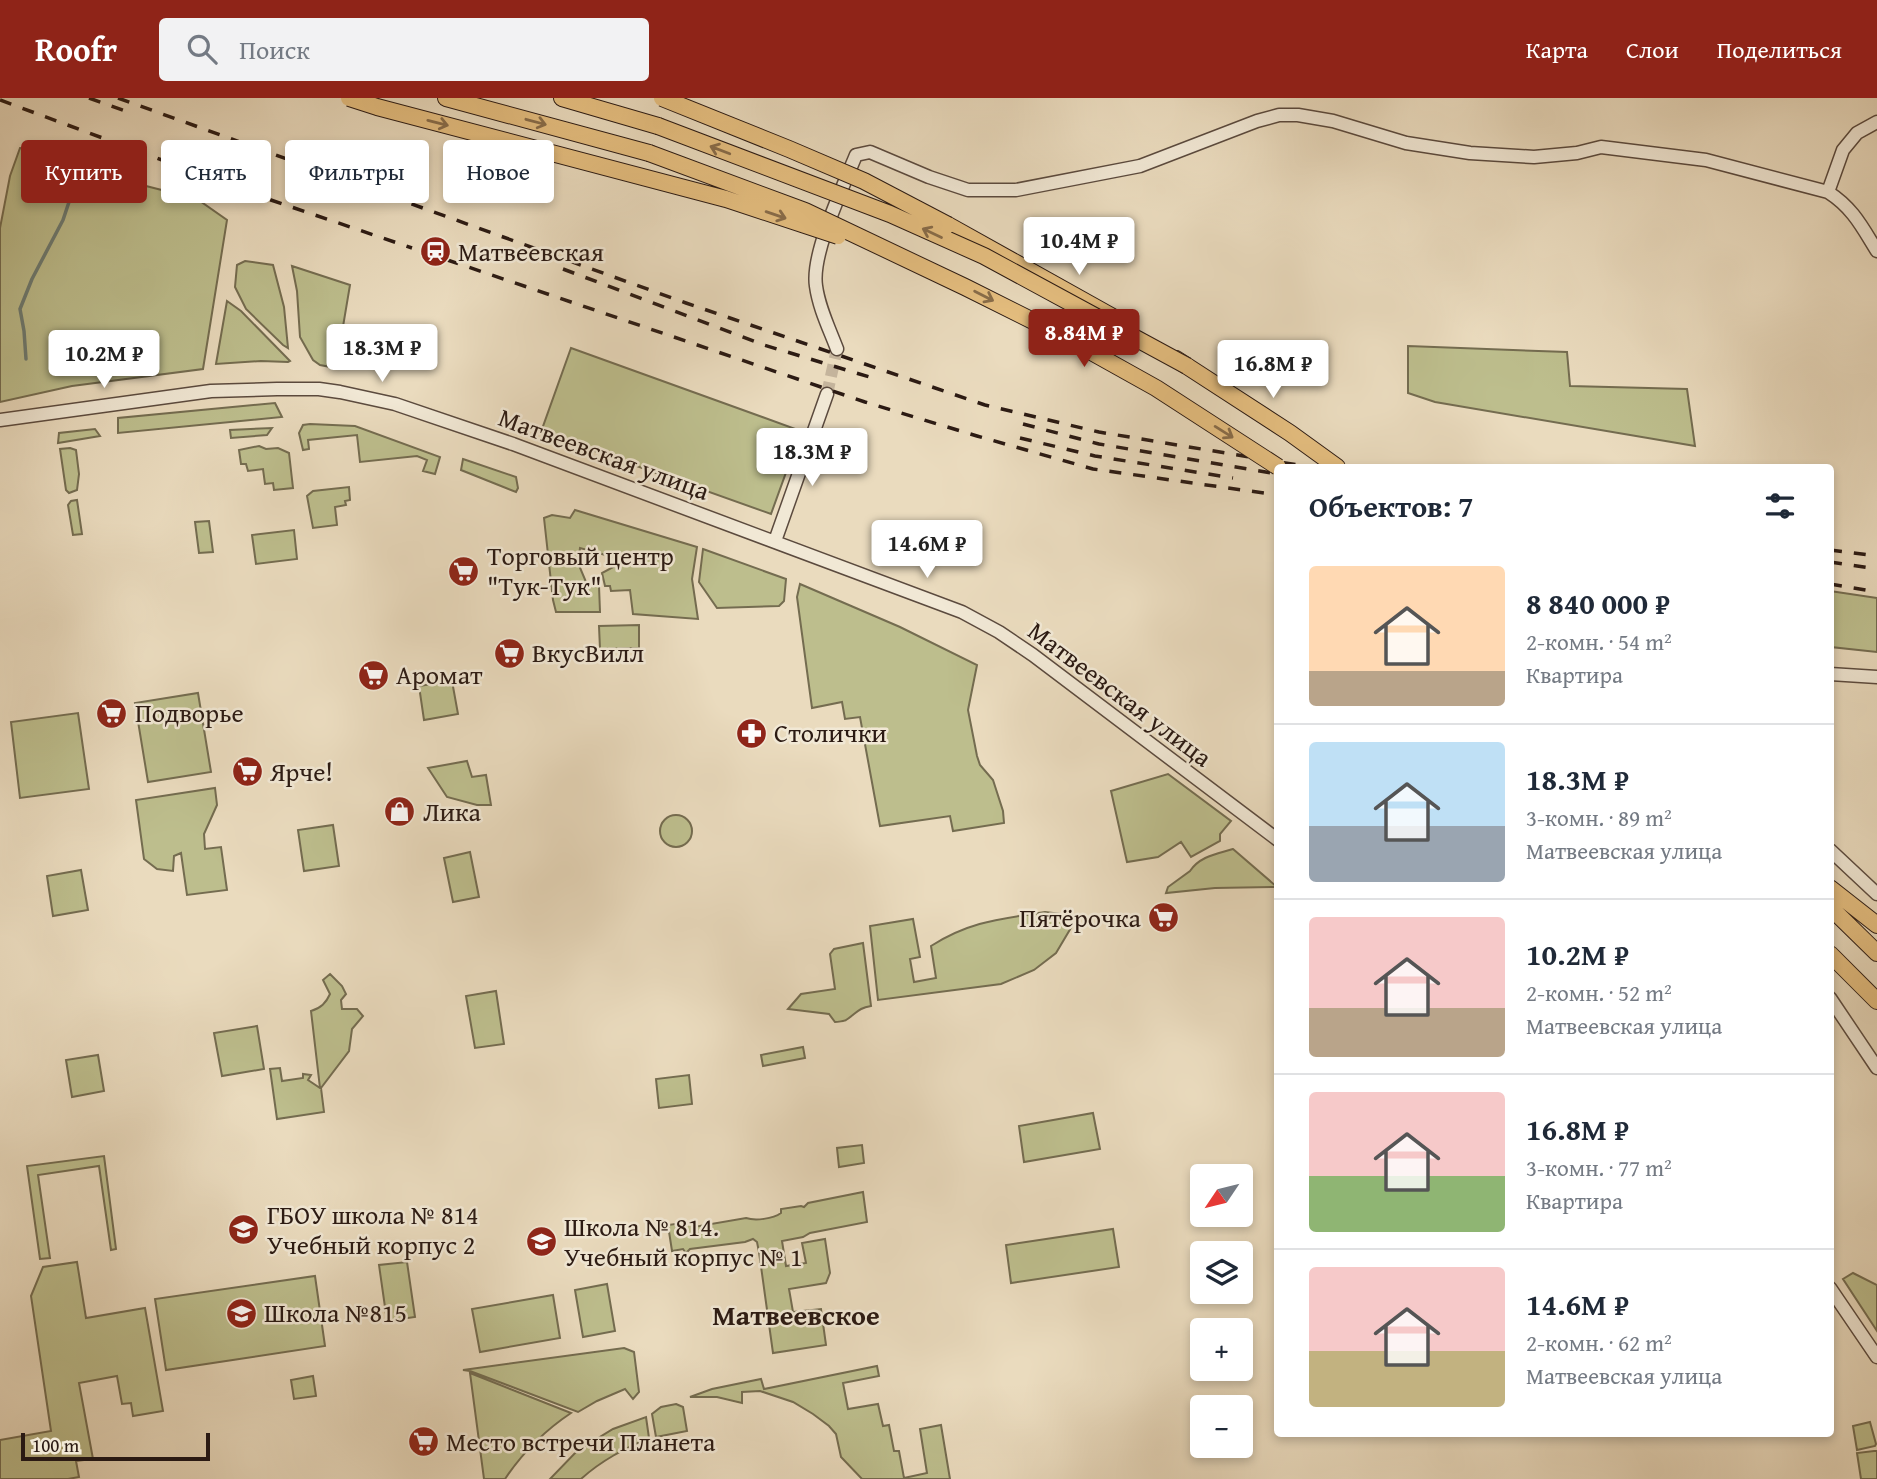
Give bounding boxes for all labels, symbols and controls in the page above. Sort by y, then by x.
search box [159,18,649,81]
text: Roofr [35,25,117,73]
icon: search [183,30,221,68]
text: Поиск [239,30,310,69]
text: Карта [1526,32,1588,67]
text: Слои [1626,32,1679,67]
text: Поделиться [1717,32,1842,67]
one-way arrow [524,116,546,129]
one-way arrow [426,117,449,130]
chip: Купить [21,140,147,203]
chip: Снять [161,140,271,203]
chip: Фильтры [285,140,429,203]
chip: Новое [443,140,554,203]
one-way arrow [709,142,731,155]
one-way arrow [764,210,786,222]
pin: 10.4M ₽ [1014,218,1144,277]
text: 10.4M ₽ [1039,223,1119,256]
one-way arrow [921,226,943,239]
place label: Матвеевская [458,232,604,271]
station icon: Матвеевская [418,235,452,269]
one-way arrow [973,290,994,304]
pin: 8.84M ₽ [1019,310,1149,369]
text: 8.84M ₽ [1044,315,1124,348]
pin: 18.3M ₽ [317,324,447,384]
pin: 10.2M ₽ [39,330,169,390]
text: 18.3M ₽ [342,330,422,363]
text: 10.2M ₽ [64,336,144,369]
pin: 16.8M ₽ [1208,341,1338,400]
text: 16.8M ₽ [1233,346,1313,379]
street label: Матвеевская улица [493,397,716,510]
one-way arrow [1214,425,1234,439]
pin: 18.3M ₽ [747,428,877,488]
text: 18.3M ₽ [772,434,852,467]
text: Объектов: 7 [1309,484,1473,528]
icon: filters [1761,487,1799,525]
pin: 14.6M ₽ [862,520,992,580]
text: 14.6M ₽ [887,526,967,559]
place label: Торговый центр "Тук-Тук" [487,536,674,605]
supermarket icon: Торговый центр "Тук-Тук" [447,554,481,588]
text: 8 840 000 ₽ [1526,581,1670,625]
icon: home [1365,594,1449,678]
street label: Матвеевская улица [1020,611,1221,776]
text: 2-комн. · 54 m² [1526,625,1672,658]
place label: ВкусВилл [532,633,644,672]
supermarket icon: ВкусВилл [492,636,526,670]
place label: Аромат [396,655,483,694]
supermarket icon: Аромат [356,658,390,692]
text: Квартира [1526,658,1623,691]
place label: Подворье [135,693,244,732]
supermarket icon: Подворье [95,696,129,730]
place label: Столички [774,713,887,752]
pharmacy icon: Столички [734,716,768,750]
place label: Ярче! [269,752,333,791]
supermarket icon: Ярче! [230,755,264,789]
text: 18.3M ₽ [1526,757,1629,801]
icon: home [1365,770,1449,854]
place label: Лика [423,792,482,831]
shop icon: Лика [383,795,417,829]
text: 3-комн. · 89 m² [1526,801,1672,834]
text: Матвеевская улица [1526,834,1722,867]
place label: Пятёрочка [1019,898,1142,937]
supermarket icon: Пятёрочка [1147,901,1181,935]
text: 10.2M ₽ [1526,932,1629,976]
icon: home [1365,945,1449,1029]
text: 2-комн. · 52 m² [1526,976,1672,1009]
text: Матвеевская улица [1526,1009,1722,1042]
text: 16.8M ₽ [1526,1107,1629,1151]
icon: home [1365,1120,1449,1204]
text: 3-комн. · 77 m² [1526,1151,1672,1184]
north arrow [1190,1164,1253,1227]
map controls [1190,1164,1253,1458]
text: Квартира [1526,1184,1623,1217]
place label: ГБОУ школа № 814 Учебный корпус 2 [267,1195,479,1264]
place label: Школа № 814. Учебный корпус № 1 [564,1207,803,1276]
school or university icon: ГБОУ школа № 814 Учебный корпус 2 [227,1213,261,1247]
school or university icon: Школа № 814. Учебный корпус № 1 [524,1225,558,1259]
button: layers [1190,1241,1253,1304]
text: 14.6M ₽ [1526,1282,1629,1326]
place label: Школа №815 [264,1293,407,1332]
district label: Матвеевское [712,1294,880,1335]
icon: home [1365,1295,1449,1379]
school or university icon: Школа №815 [224,1296,258,1330]
button: + [1190,1318,1253,1381]
text: 2-комн. · 62 m² [1526,1326,1672,1359]
text: Матвеевская улица [1526,1359,1722,1392]
button: − [1190,1395,1253,1458]
place label: Место встречи Планета [446,1422,716,1461]
supermarket icon: Место встречи Планета [406,1425,440,1459]
scale bar [21,1430,210,1462]
text: 100 m [32,1431,79,1459]

